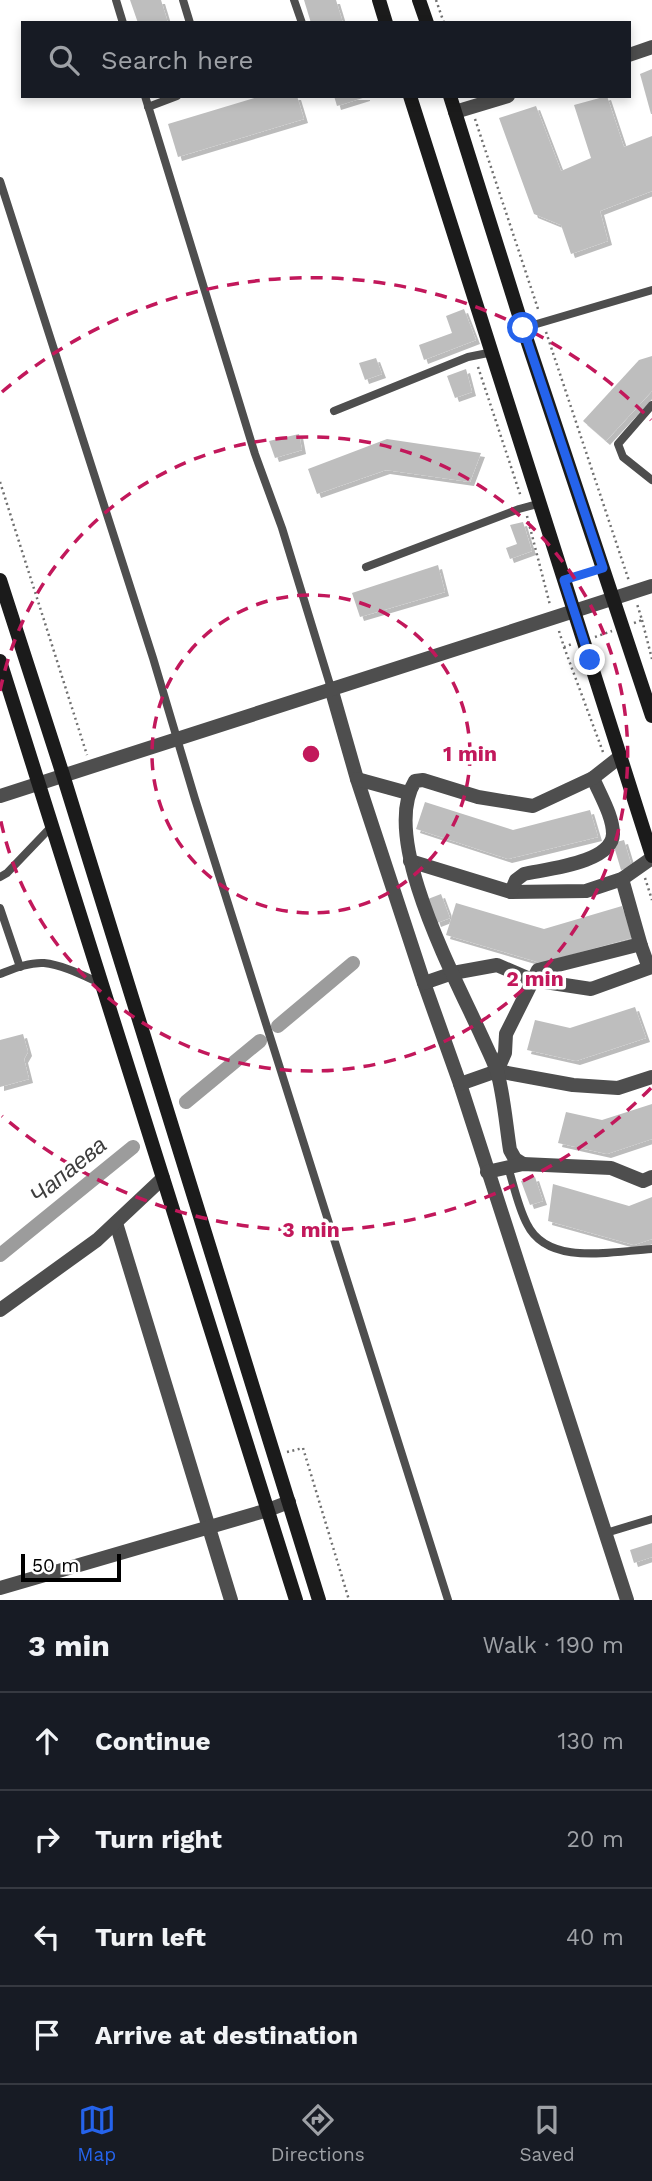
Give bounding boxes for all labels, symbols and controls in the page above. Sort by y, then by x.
search box [21,21,631,98]
icon: search [45,41,83,79]
text: Search here [101,45,253,75]
route start [507,312,538,343]
route end [574,644,605,675]
text: 1 min [443,741,497,766]
centre of rings [299,742,323,766]
text: 2 min [506,966,564,991]
water label: Чапаева [25,1131,112,1209]
text: 3 min [282,1217,340,1242]
scale bar [21,1551,121,1583]
text: 50 m [32,1554,79,1577]
text: 3 min [28,1628,110,1663]
text: Walk · 190 m [483,1632,624,1659]
icon: ahead [28,1722,66,1760]
text: Continue [95,1726,211,1756]
text: 130 m [558,1728,624,1755]
icon: right [28,1820,66,1858]
text: Turn right [95,1824,222,1854]
text: 20 m [567,1826,624,1853]
icon: left [28,1918,66,1956]
text: Turn left [95,1922,206,1952]
text: 40 m [566,1924,624,1951]
icon: arrive [28,2016,66,2054]
text: Arrive at destination [95,2020,358,2050]
tab: Map [77,2101,116,2166]
tab: Directions [271,2101,365,2166]
tab: Saved [519,2101,575,2166]

